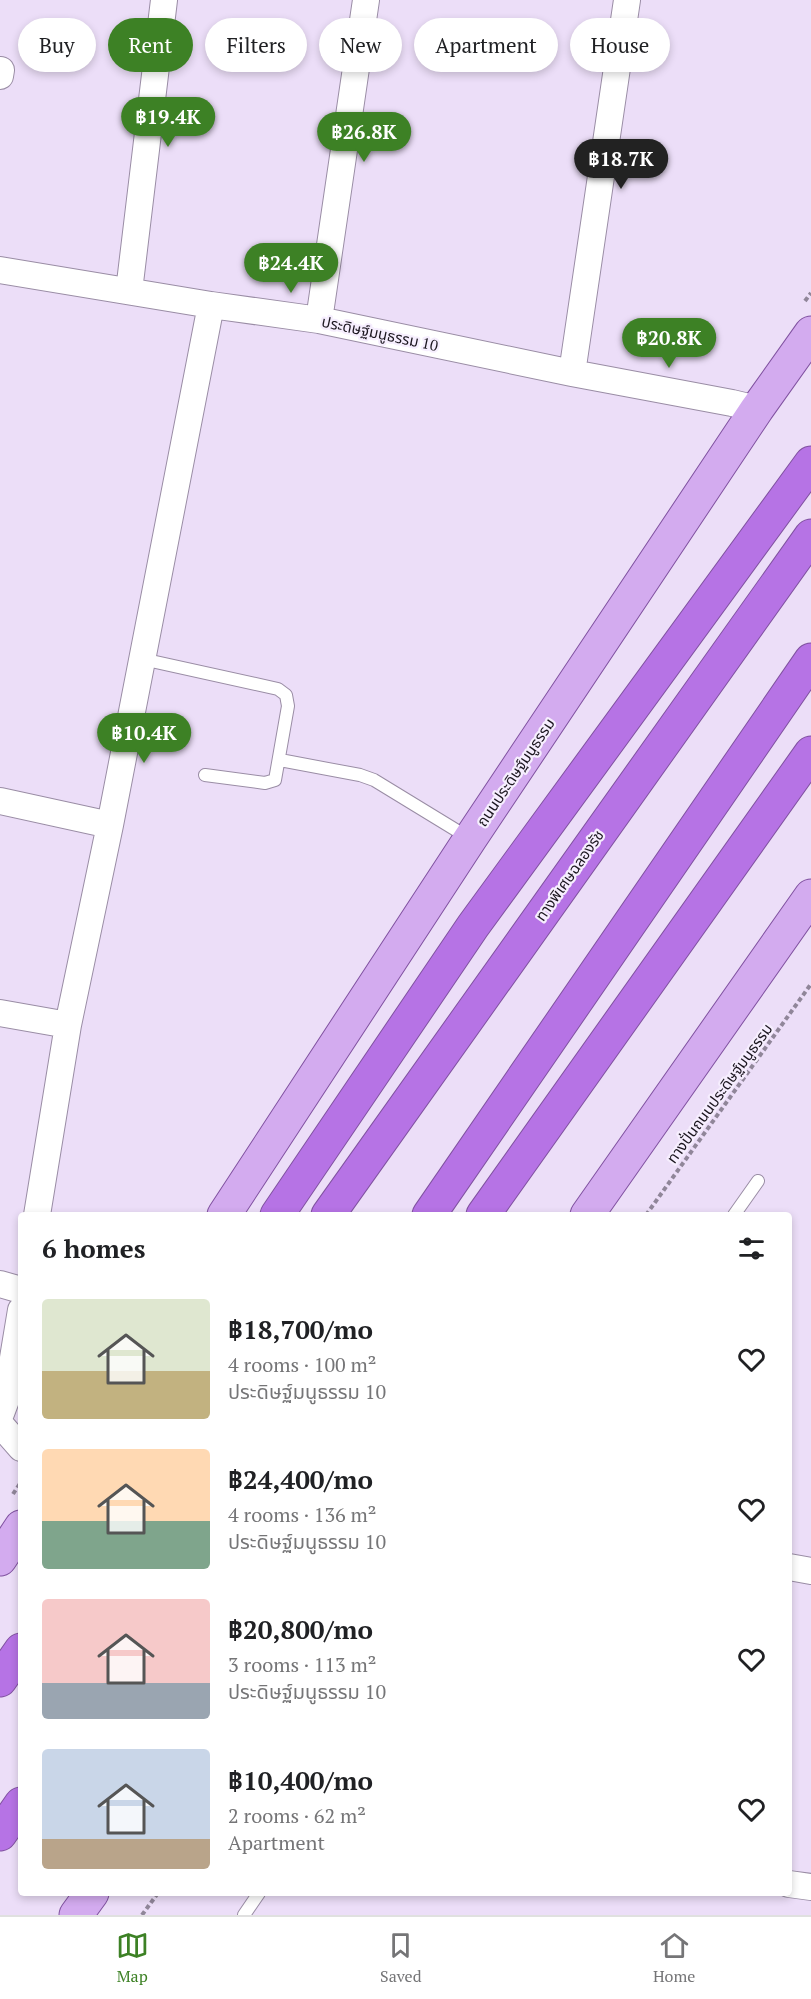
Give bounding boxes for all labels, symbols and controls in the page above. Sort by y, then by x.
chip: Buy [18,18,96,72]
chip: Rent [108,18,193,72]
chip: Filters [205,18,307,72]
chip: New [319,18,402,72]
chip: Apartment [414,18,558,72]
chip: House [570,18,670,72]
pin: ฿19.4K [119,97,217,148]
text: ฿19.4K [135,103,201,130]
pin: ฿26.8K [315,112,413,163]
text: ฿26.8K [331,118,397,145]
pin: ฿18.7K [572,139,670,190]
text: ฿18.7K [588,145,654,172]
pin: ฿24.4K [242,243,340,294]
text: ฿24.4K [258,249,324,276]
street label: ประดิษฐ์มนูธรรม 10 [320,311,440,355]
pin: ฿20.8K [620,318,718,369]
text: ฿20.8K [636,324,702,351]
pin: ฿10.4K [95,713,193,764]
street label: ถนนประดิษฐ์มนูธรรม [471,714,559,830]
text: ฿10.4K [111,719,177,746]
street label: ทางพิเศษฉลองรัช [530,825,608,925]
street label: ทางปั่นถนนประดิษฐ์มนูธรรม [662,1019,776,1167]
text: 6 homes [42,1231,146,1265]
icon: filters [735,1232,768,1265]
text: ฿18,700/mo [228,1312,373,1346]
icon: home [90,1323,162,1395]
icon: heart [735,1343,768,1376]
text: 4 rooms · 100 m² [228,1351,376,1378]
text: ประดิษฐ์มนูธรรม 10 [228,1378,386,1405]
text: ฿24,400/mo [228,1462,373,1496]
icon: home [90,1473,162,1545]
icon: heart [735,1493,768,1526]
text: 4 rooms · 136 m² [228,1501,376,1528]
text: ประดิษฐ์มนูธรรม 10 [228,1528,386,1555]
text: ฿20,800/mo [228,1612,373,1646]
icon: home [90,1623,162,1695]
icon: heart [735,1643,768,1676]
text: 3 rooms · 113 m² [228,1651,376,1678]
text: ประดิษฐ์มนูธรรม 10 [228,1678,386,1705]
text: ฿10,400/mo [228,1763,373,1797]
icon: home [90,1773,162,1845]
icon: heart [735,1793,768,1826]
text: 2 rooms · 62 m² [228,1802,366,1829]
text: Apartment [228,1829,325,1856]
tab: Map [116,1929,149,1987]
tab: Saved [380,1929,422,1987]
tab: Home [653,1929,695,1987]

